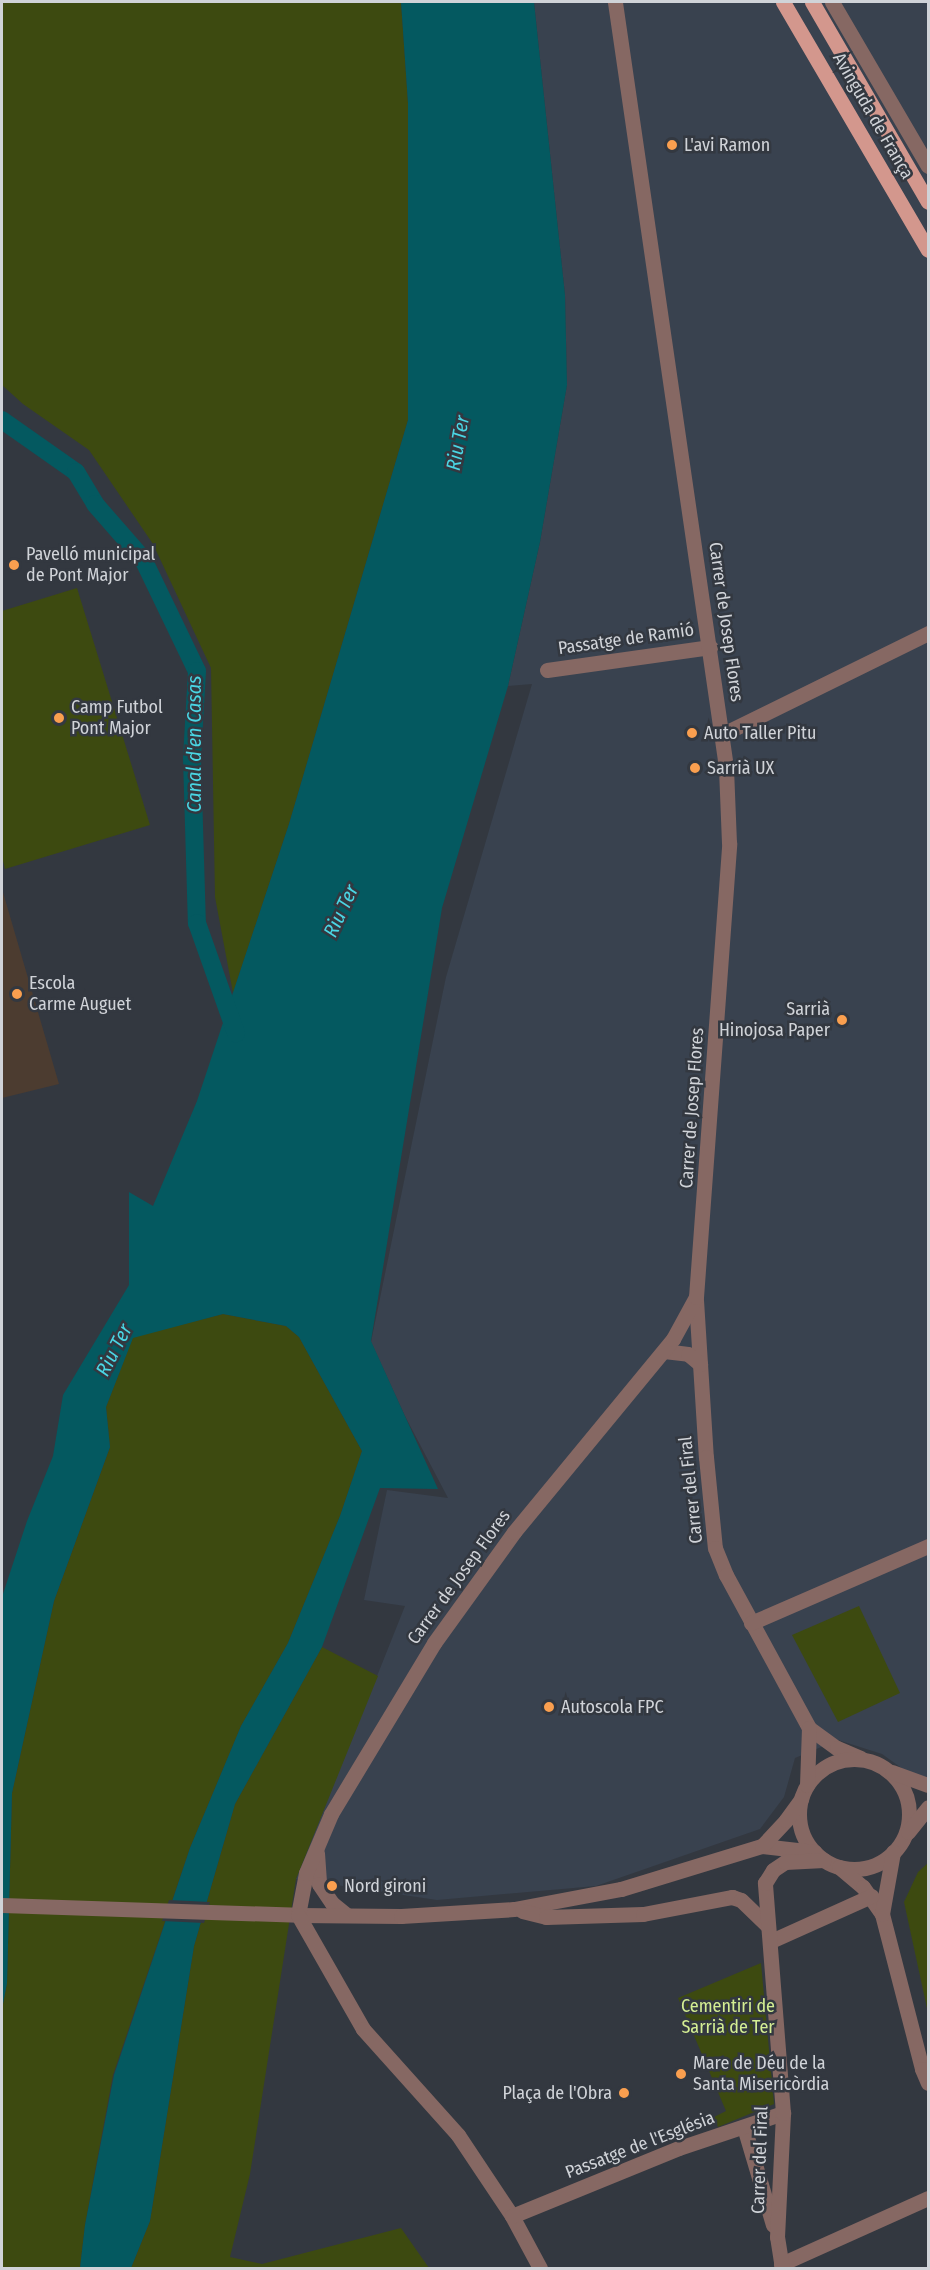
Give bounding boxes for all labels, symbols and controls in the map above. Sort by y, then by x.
street label: Avinguda de França [828,49,918,183]
place label: L'avi Ramon [684,134,770,156]
marker: L'avi Ramon [665,138,679,152]
water label: Riu Ter [441,414,475,472]
street label: Carrer de Josep Flores [704,541,748,703]
place label: Pavelló municipal de Pont Major [26,544,155,586]
marker: Pavelló municipal de Pont Major [7,558,21,572]
street label: Passatge de Ramió [557,619,695,659]
water label: Canal d'en Casas [182,675,206,813]
place label: Camp Futbol Pont Major [71,697,163,740]
marker: Camp Futbol Pont Major [52,711,66,725]
place label: Auto Taller Pitu [704,722,816,744]
marker: Auto Taller Pitu [685,726,699,740]
place label: Sarrià UX [707,757,774,779]
marker: Sarrià UX [688,761,702,775]
water label: Riu Ter [318,881,364,941]
place label: Escola Carme Auguet [29,973,131,1016]
marker: Escola Carme Auguet [10,987,24,1001]
place label: Sarrià Hinojosa Paper [719,999,830,1042]
marker: Sarrià Hinojosa Paper [835,1013,849,1027]
street label: Carrer de Josep Flores [676,1027,708,1189]
water label: Riu Ter [91,1320,137,1380]
street label: Carrer del Firal [675,1435,707,1545]
street label: Carrer de Josep Flores [403,1506,515,1648]
place label: Autoscola FPC [561,1696,664,1718]
marker: Autoscola FPC [542,1700,556,1714]
place label: Nord gironi [344,1875,426,1897]
marker: Nord gironi [325,1879,339,1893]
park label: Cementiri de Sarrià de Ter [681,1996,775,2038]
place label: Mare de Déu de la Santa Misericòrdia [693,2053,829,2096]
marker: Mare de Déu de la Santa Misericòrdia [674,2067,688,2081]
place label: Plaça de l'Obra [502,2082,612,2104]
marker: Plaça de l'Obra [617,2086,631,2100]
street label: Carrer del Firal [747,2106,773,2214]
street label: Passatge de l'Església [562,2107,718,2183]

